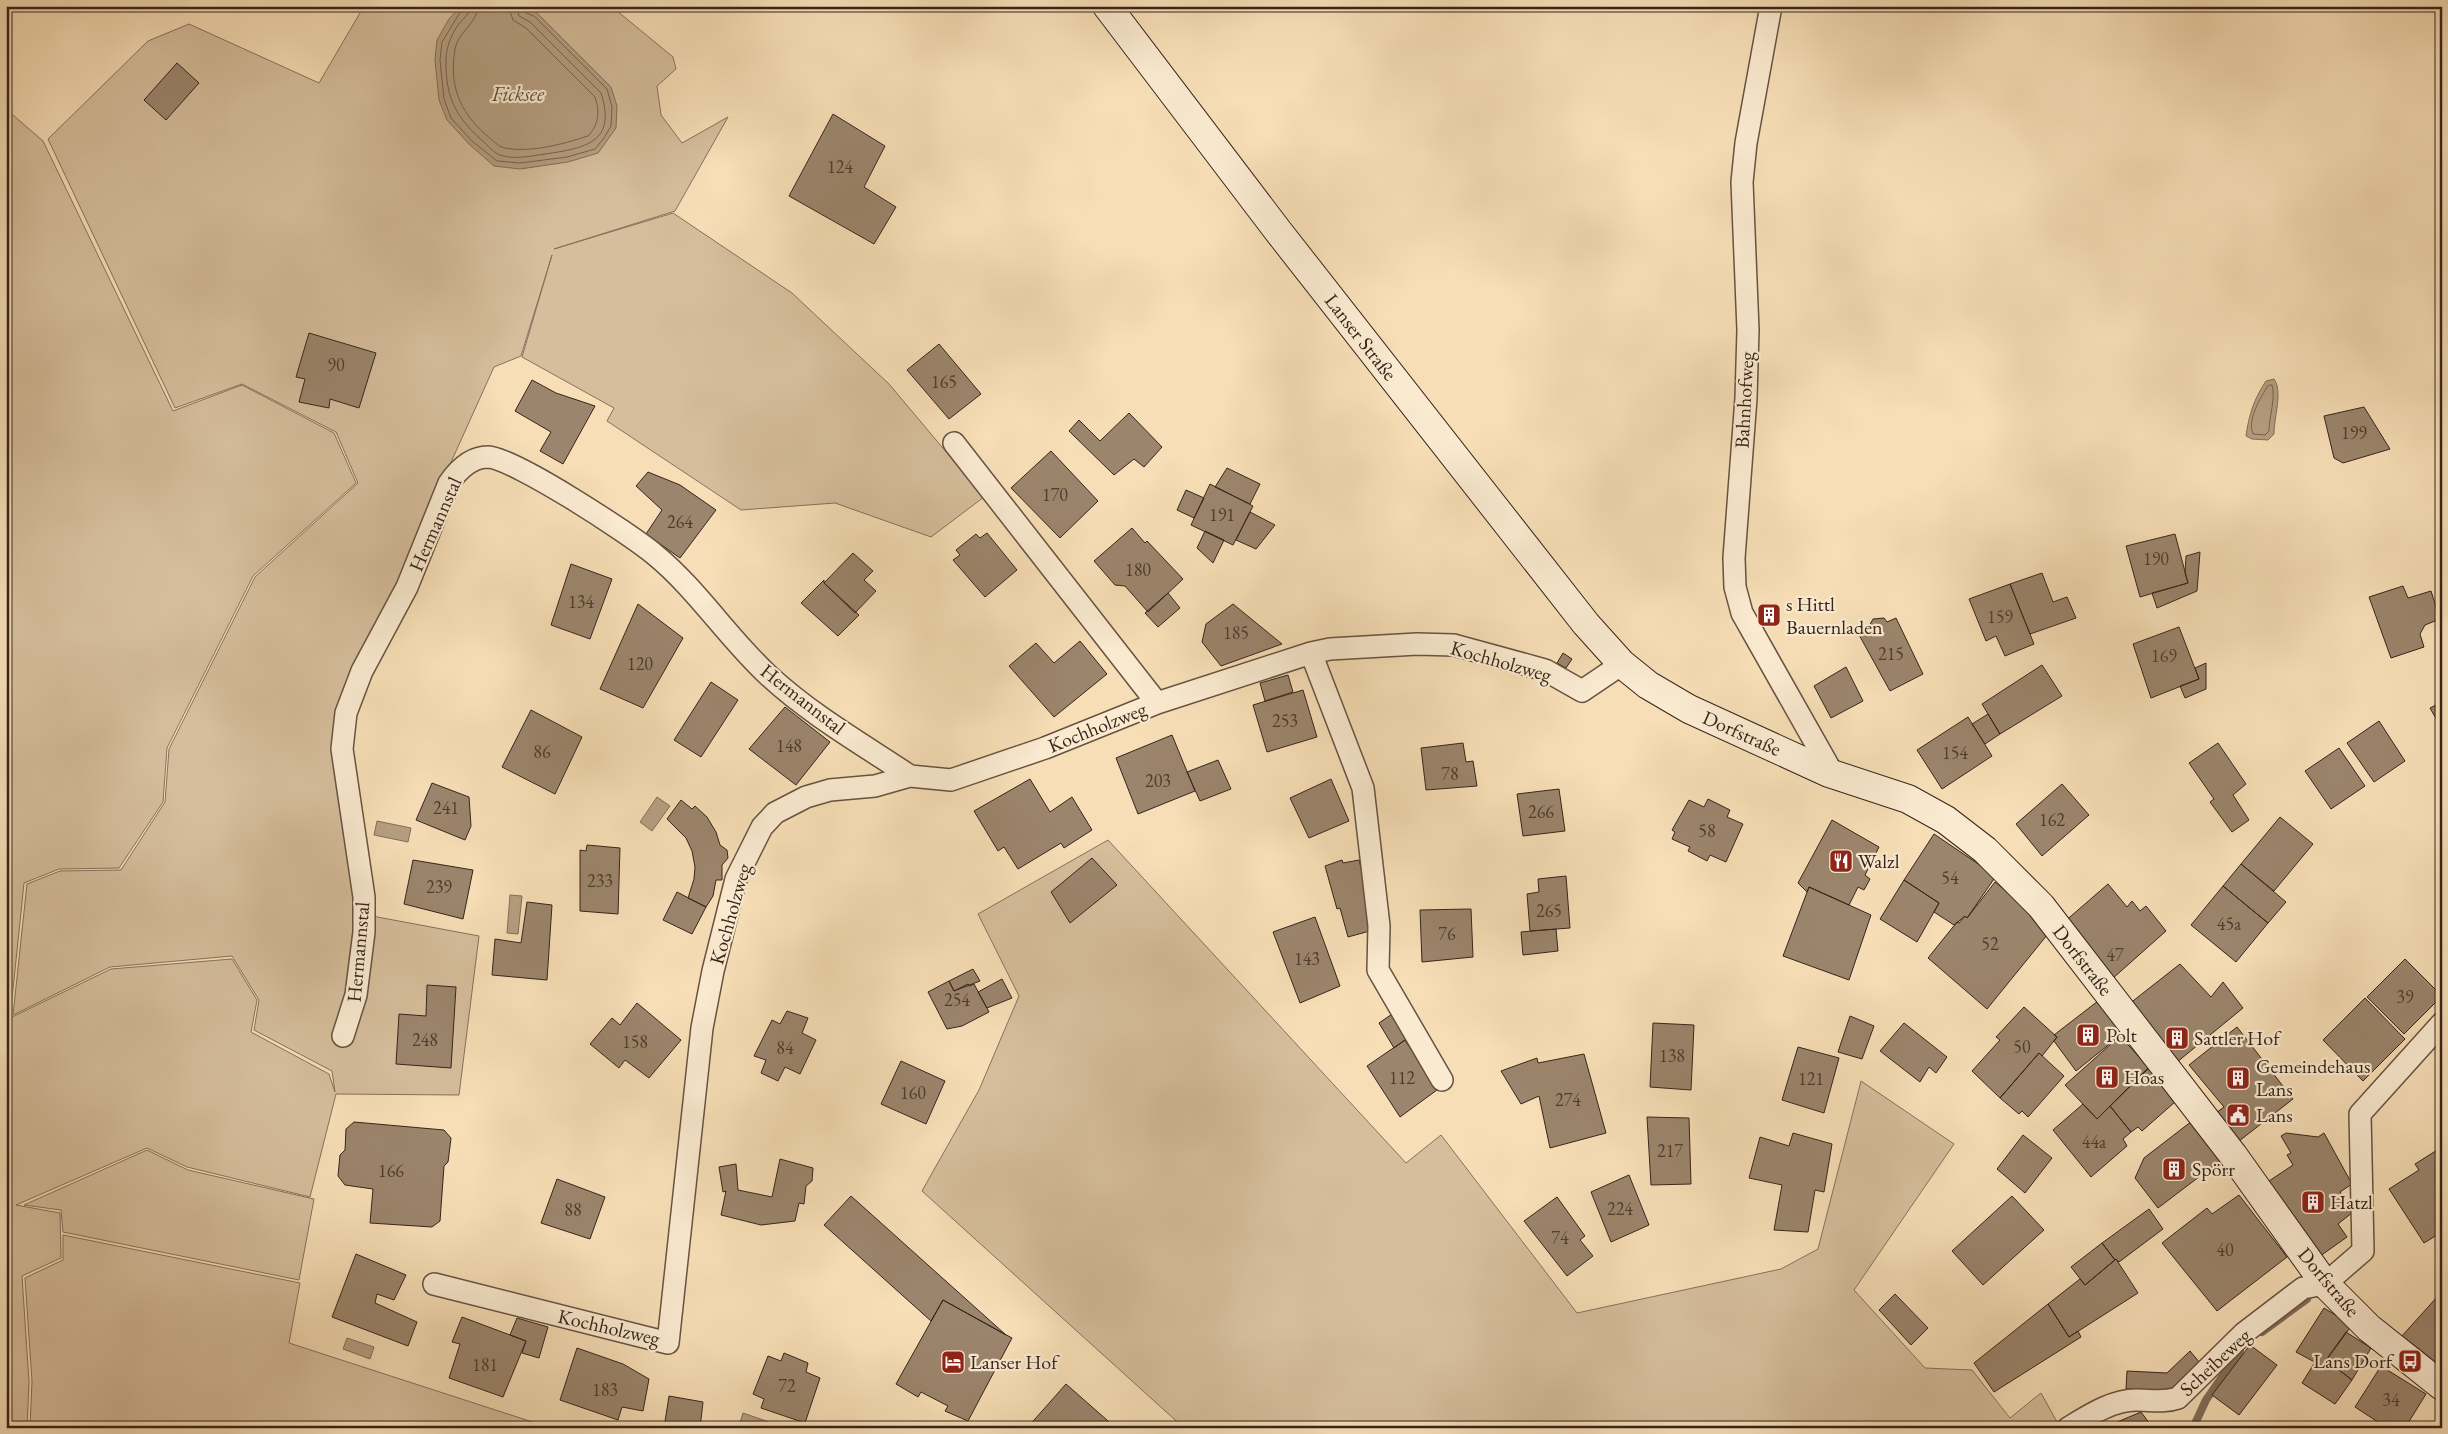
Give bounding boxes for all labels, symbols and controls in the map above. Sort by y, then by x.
water label: Ficksee [491,80,545,107]
house number: 124 [827,155,853,178]
street label: Lanser Straße [1319,288,1403,386]
street label: Bahnhofweg [1728,351,1760,449]
house number: 90 [327,353,345,376]
house number: 165 [931,370,957,393]
house number: 199 [2341,421,2367,444]
street label: Hermannstal [403,472,467,575]
house number: 170 [1042,483,1068,506]
house number: 191 [1209,503,1235,526]
house number: 264 [667,510,693,533]
house number: 190 [2143,547,2169,570]
house number: 180 [1125,558,1151,581]
house number: 134 [568,590,594,613]
place label: s Hittl Bauernladen [1786,591,1883,640]
building icon: s Hittl Bauernladen [1756,602,1782,628]
house number: 159 [1987,605,2013,628]
house number: 185 [1223,621,1249,644]
street label: Kochholzweg [1447,634,1555,688]
house number: 215 [1878,642,1904,665]
house number: 169 [2151,644,2177,667]
house number: 120 [627,652,653,675]
street label: Hermannstal [755,658,851,740]
street label: Kochholzweg [1044,695,1150,759]
street label: Dorfstraße [1699,704,1786,762]
house number: 253 [1272,709,1298,732]
house number: 148 [776,734,802,757]
house number: 86 [533,740,551,763]
house number: 154 [1942,741,1968,764]
house number: 78 [1441,762,1459,785]
house number: 203 [1145,769,1171,792]
house number: 241 [433,796,459,819]
house number: 266 [1528,800,1554,823]
house number: 162 [2039,808,2065,831]
house number: 58 [1698,819,1716,842]
restaurant icon: Walzl [1828,848,1854,874]
place label: Walzl [1858,848,1900,874]
street label: Kochholzweg [703,860,757,968]
house number: 54 [1941,866,1959,889]
house number: 233 [587,869,613,892]
house number: 239 [426,875,452,898]
house number: 265 [1536,899,1562,922]
street label: Hermannstal [341,900,375,1003]
house number: 45a [2217,912,2242,935]
street label: Dorfstraße [2047,919,2119,1001]
house number: 76 [1438,922,1456,945]
house number: 52 [1981,932,1999,955]
house number: 47 [2106,943,2124,966]
house number: 143 [1294,947,1320,970]
house number: 39 [2396,985,2414,1008]
house number: 254 [944,988,970,1011]
building icon: Polt [2075,1022,2101,1048]
place label: Polt [2106,1022,2137,1048]
building icon: Sattler Hof [2164,1025,2190,1051]
place label: Sattler Hof [2194,1025,2282,1051]
house number: 248 [412,1028,438,1051]
house number: 158 [622,1030,648,1053]
house number: 50 [2013,1035,2031,1058]
house number: 84 [776,1036,794,1059]
house number: 138 [1659,1044,1685,1067]
place label: Gemeindehaus Lans [2256,1053,2370,1102]
building icon: Hoas [2094,1064,2120,1090]
place label: Hoas [2124,1064,2164,1090]
building icon: Gemeindehaus Lans [2225,1065,2251,1091]
house number: 112 [1389,1066,1415,1089]
house number: 121 [1798,1067,1824,1090]
house number: 160 [900,1081,926,1104]
house number: 274 [1555,1088,1581,1111]
public building icon: Lans [2225,1102,2251,1128]
place label: Lans [2256,1102,2293,1128]
house number: 44a [2082,1130,2107,1153]
house number: 217 [1657,1139,1683,1162]
building icon: Spörr [2161,1156,2187,1182]
place label: Spörr [2192,1156,2235,1182]
house number: 166 [378,1159,404,1182]
building icon: Hatzl [2300,1189,2326,1215]
place label: Hatzl [2330,1189,2373,1215]
house number: 224 [1607,1197,1633,1220]
house number: 88 [564,1198,582,1221]
house number: 74 [1551,1226,1569,1249]
house number: 40 [2216,1238,2234,1261]
street label: Dorfstraße [2292,1242,2366,1322]
street label: Kochholzweg [555,1303,663,1351]
street label: Scheibeweg [2174,1322,2256,1402]
place label: Lans Dorf [2313,1348,2395,1374]
bus stop icon: Lans Dorf [2397,1348,2423,1374]
hotel icon: Lanser Hof [940,1349,966,1375]
place label: Lanser Hof [970,1349,1060,1375]
house number: 181 [472,1353,498,1376]
house number: 72 [778,1374,796,1397]
house number: 183 [592,1378,618,1401]
house number: 34 [2382,1388,2400,1411]

